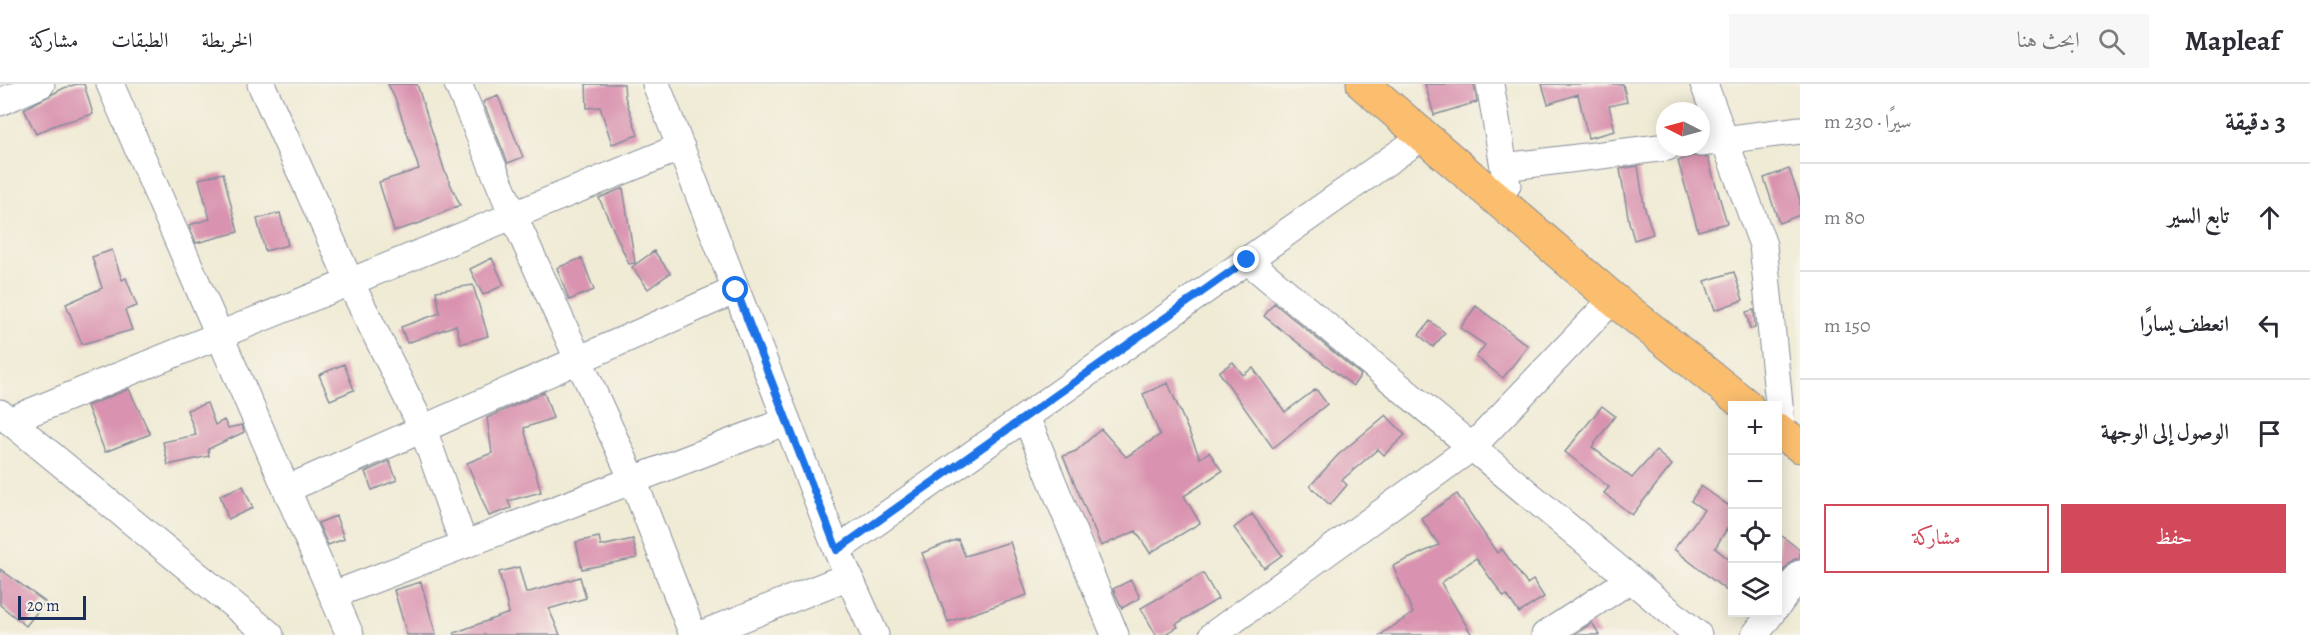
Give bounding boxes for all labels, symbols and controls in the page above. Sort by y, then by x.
search box [1729,14,2149,68]
text: Mapleaf [2185,22,2280,60]
text: ابحث هنا [2017,25,2080,55]
icon: search [2095,25,2128,58]
text: مشاركة [30,26,78,54]
text: الطبقات [111,26,168,54]
text: الخريطة [201,26,253,54]
north arrow [1656,102,1710,156]
text: 3 دقيقة [2225,104,2286,139]
text: سيرًا · 230 m [1824,108,1912,135]
text: تابع السير [2168,201,2229,231]
icon: ahead [2253,201,2286,234]
text: 80 m [1824,204,1865,231]
route end [1233,246,1259,272]
route start [722,276,748,302]
text: انعطف يسارًا [2140,309,2229,339]
icon: left [2253,309,2286,342]
text: 150 m [1824,312,1871,339]
map controls [1728,401,1782,617]
button: + [1728,401,1782,455]
text: الوصول إلى الوجهة [2101,417,2229,447]
icon: arrive [2253,417,2286,450]
button: − [1728,455,1782,509]
button: مشاركة [1824,504,2049,573]
button: حفظ [2061,504,2286,573]
button: locate [1728,509,1782,563]
button: layers [1728,563,1782,617]
scale bar [18,593,86,620]
text: 20 m [27,595,60,617]

